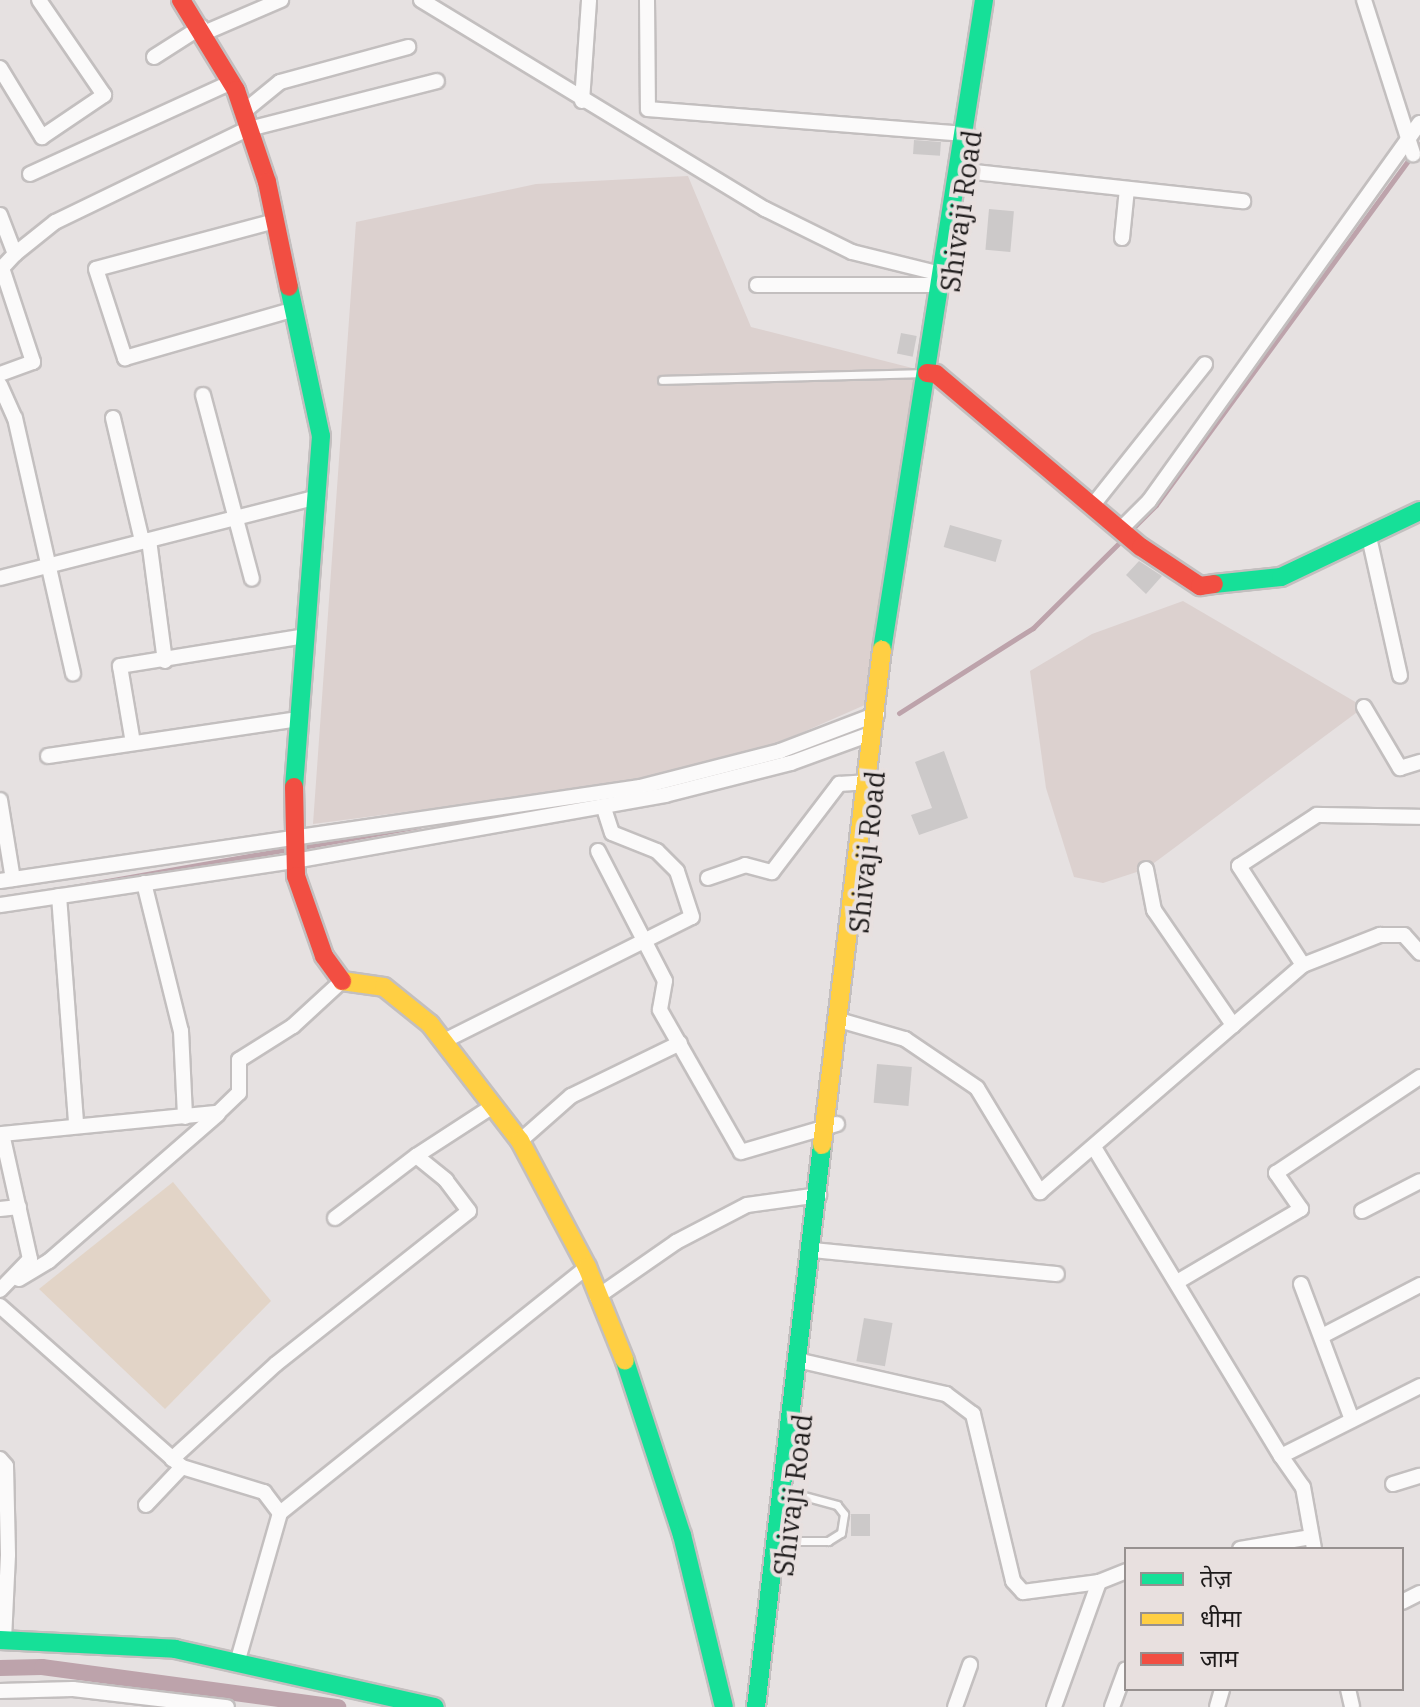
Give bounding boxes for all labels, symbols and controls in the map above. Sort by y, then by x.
street label: Shivaji Road [933,128,989,294]
street label: Shivaji Road [842,769,892,935]
street label: Shivaji Road [766,1412,820,1578]
legend [1124,1547,1404,1691]
text: तेज़ [1200,1562,1232,1594]
text: धीमा [1200,1602,1242,1634]
text: जाम [1200,1642,1238,1674]

